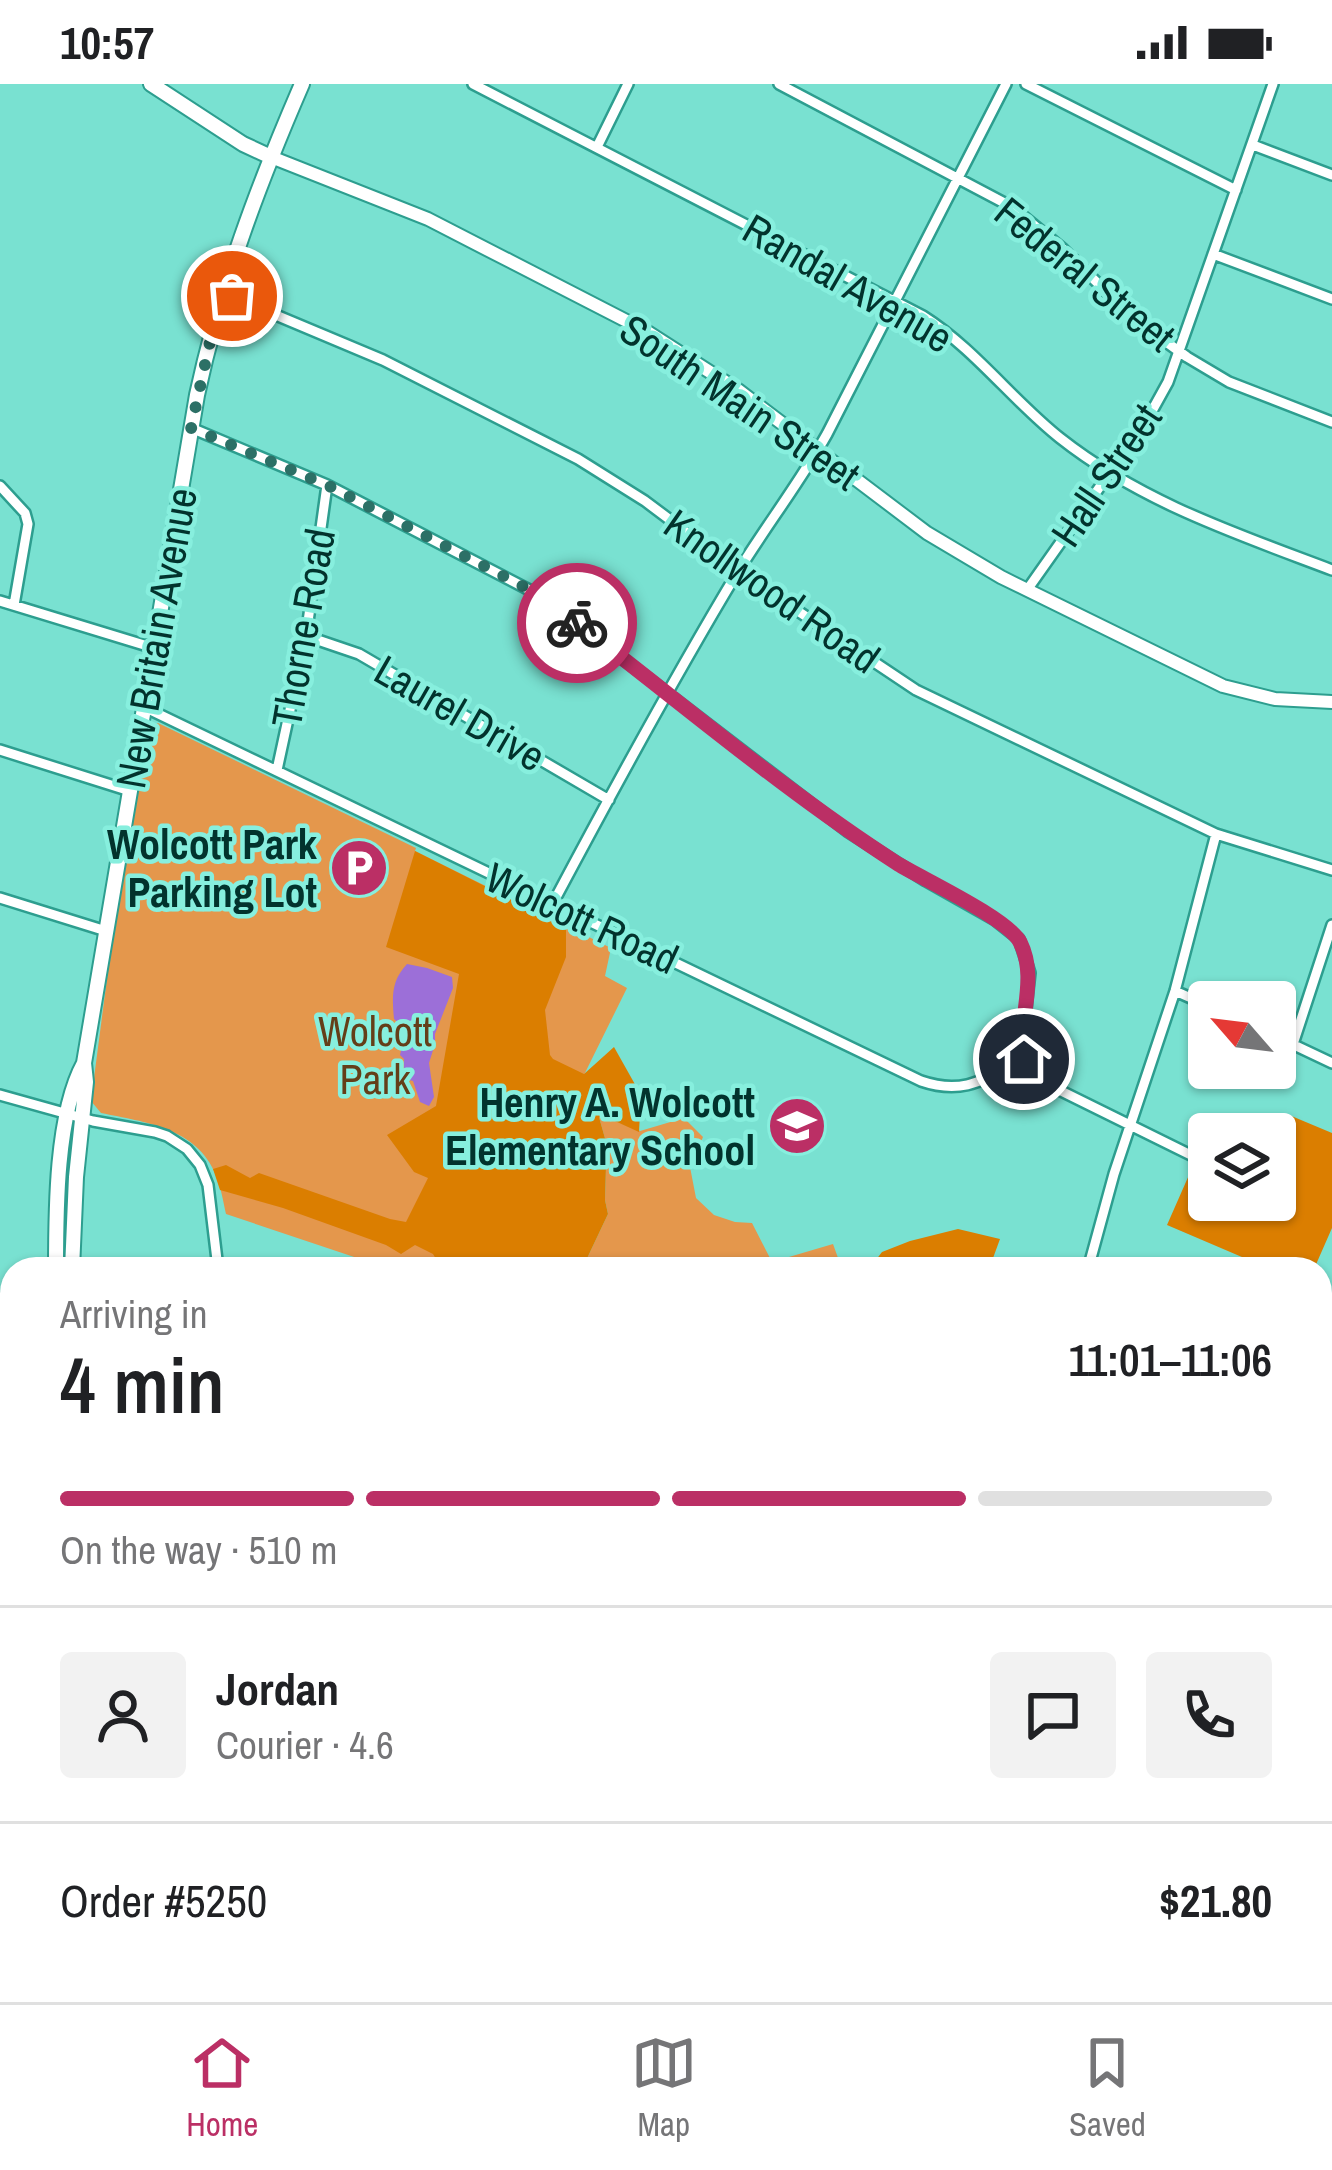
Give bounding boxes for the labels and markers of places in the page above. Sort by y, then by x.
pin [181,245,283,347]
place label: Wolcott Park Parking Lot [107,816,318,920]
parking icon: Wolcott Park Parking Lot [328,837,390,899]
pin [973,1008,1075,1110]
place label: Henry A. Wolcott Elementary School [445,1074,755,1178]
school or university icon: Henry A. Wolcott Elementary School [766,1095,828,1157]

